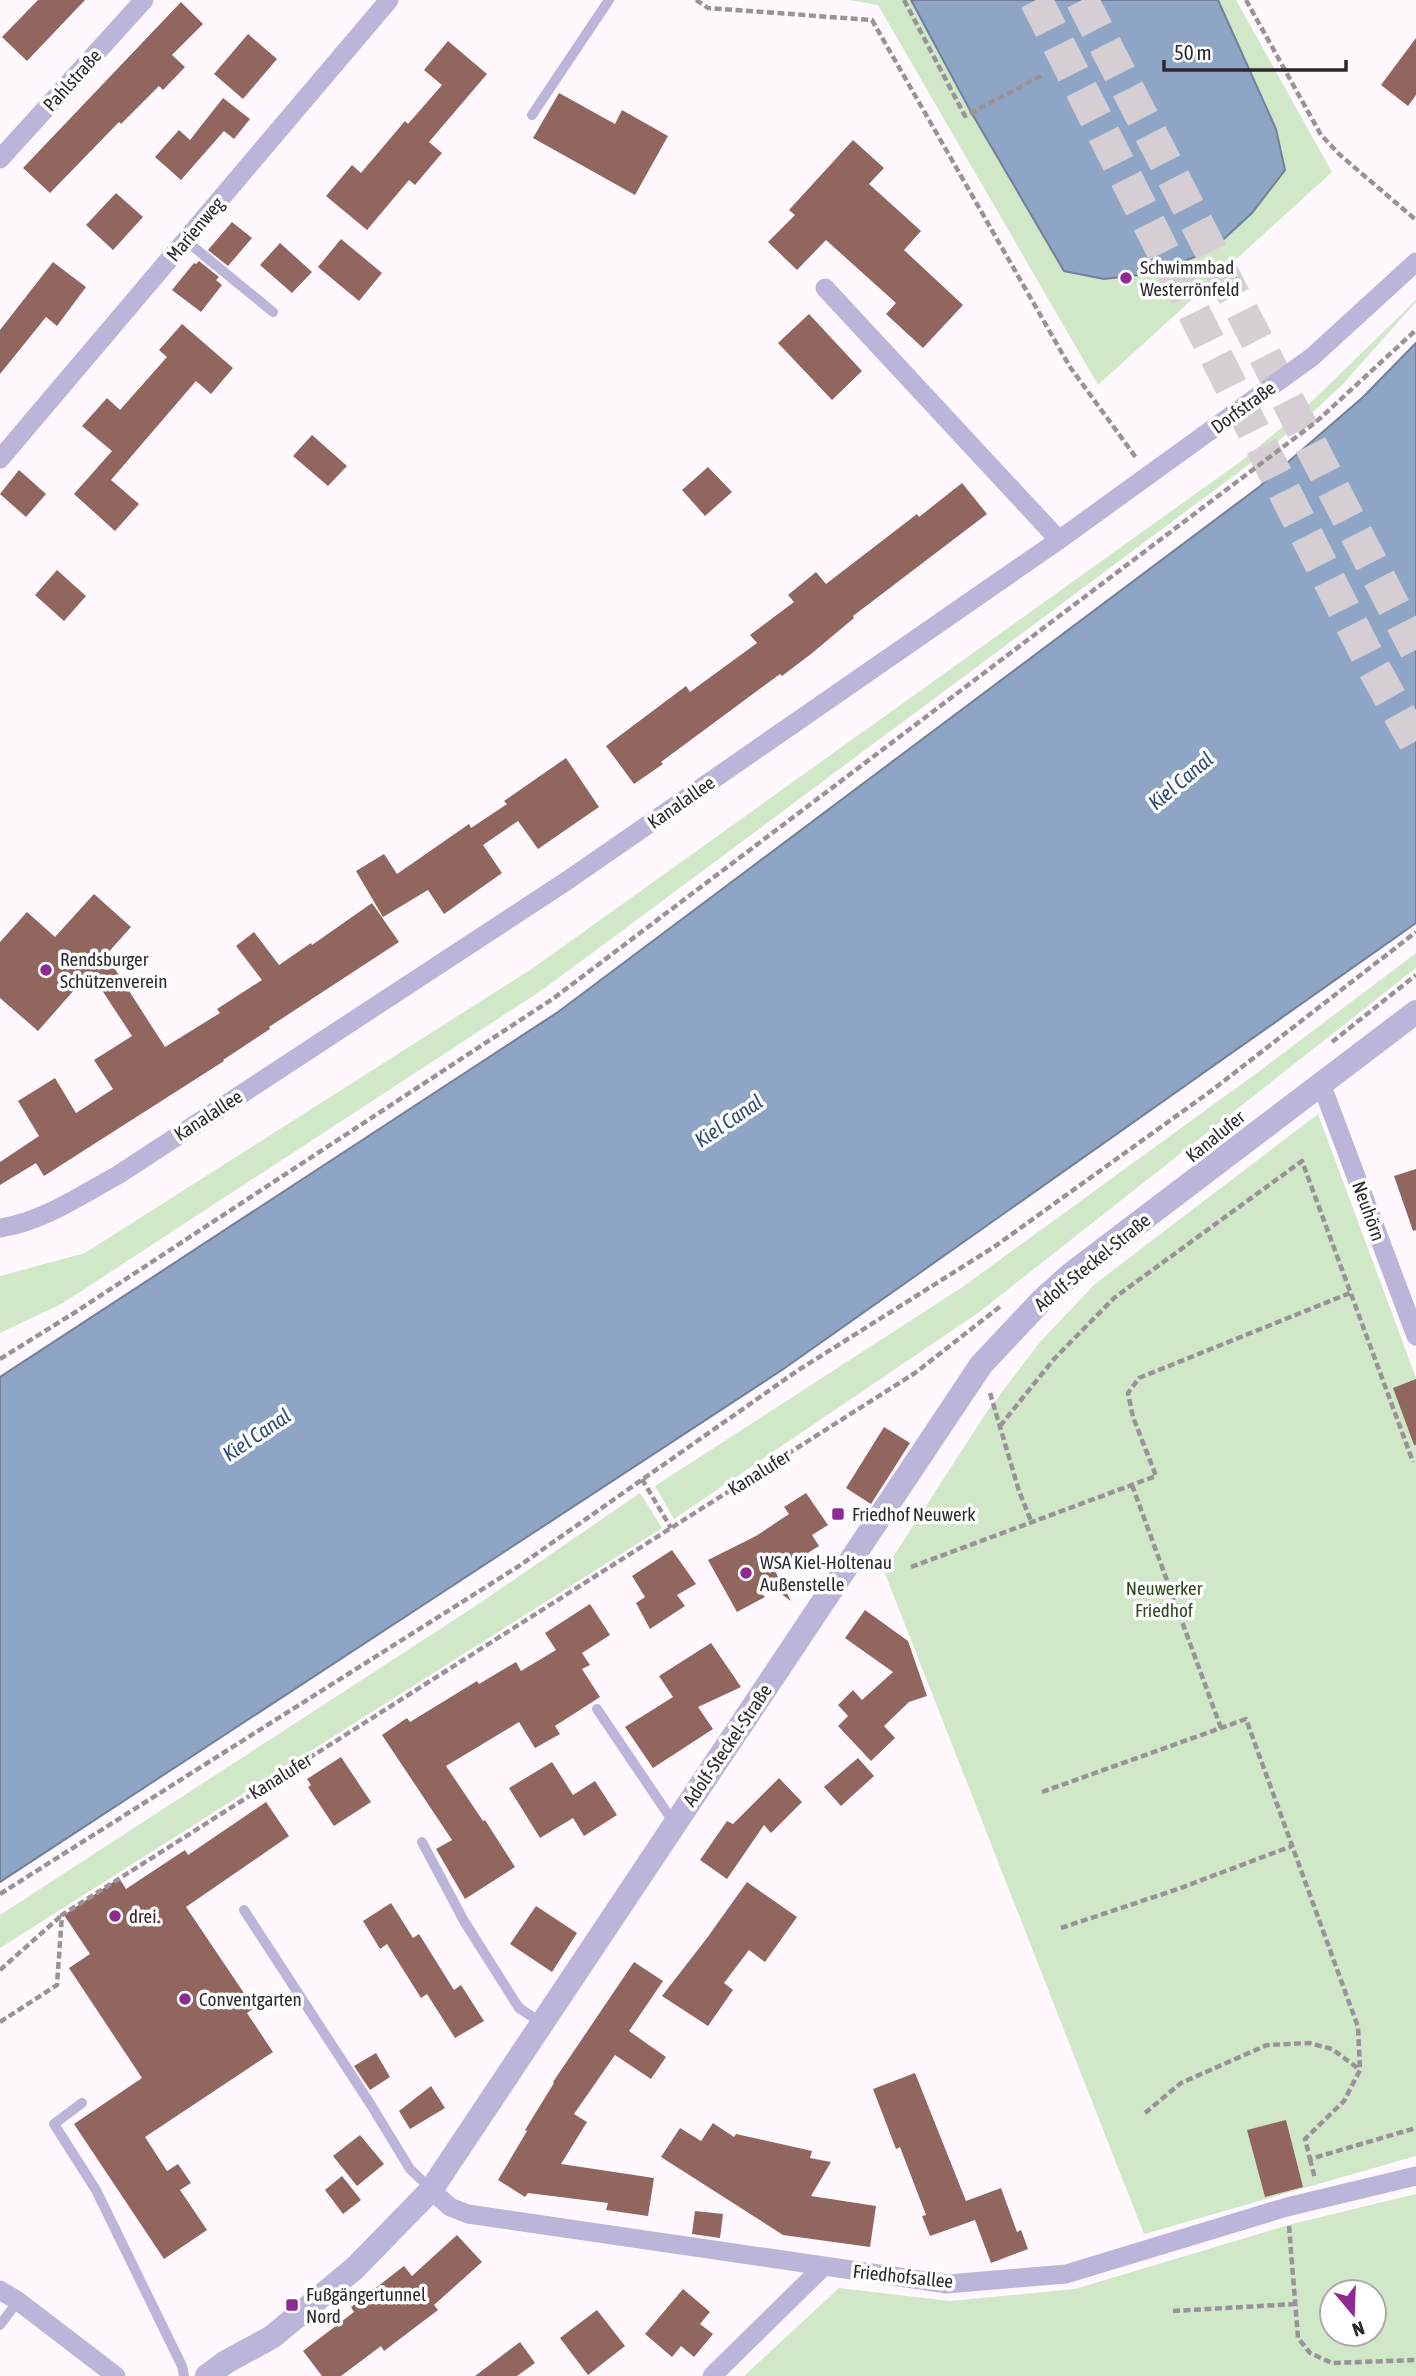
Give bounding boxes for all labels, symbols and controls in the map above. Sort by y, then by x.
scale bar [1164,28,1346,72]
text: 50 m [1174,40,1212,64]
street label: Pahlstraße [38,44,106,116]
street label: Marienweg [162,192,229,266]
place label: Schwimmbad Westerrönfeld [1140,256,1240,300]
marker: Schwimmbad Westerrönfeld [1118,270,1134,286]
street label: Dorfstraße [1207,376,1279,438]
water label: Kiel Canal [1143,746,1217,814]
street label: Kanalallee [643,771,719,833]
place label: Rendsburger Schützenverein [60,948,167,992]
marker: Rendsburger Schützenverein [38,962,54,978]
street label: Kanalallee [170,1085,246,1145]
water label: Kiel Canal [690,1089,767,1152]
street label: Kanalufer [1181,1105,1249,1166]
street label: Neuhörn [1348,1178,1390,1244]
street label: Adolf-Steckel-Straße [1030,1209,1154,1315]
water label: Kiel Canal [218,1403,295,1466]
street label: Kanalufer [724,1444,795,1500]
place label: Friedhof Neuwerk [852,1503,976,1525]
marker: Friedhof Neuwerk [830,1506,846,1522]
place label: WSA Kiel-Holtenau Außenstelle [760,1551,892,1595]
marker: WSA Kiel-Holtenau Außenstelle [738,1565,754,1581]
park label: Neuwerker Friedhof [1126,1577,1203,1621]
street label: Adolf-Steckel-Straße [678,1680,776,1810]
street label: Kanalufer [245,1748,316,1804]
place label: drei. [129,1905,160,1927]
marker: drei. [107,1908,123,1924]
place label: Conventgarten [199,1988,302,2010]
marker: Conventgarten [177,1991,193,2007]
street label: Friedhofsallee [852,2260,954,2292]
north arrow [1318,2278,1388,2348]
place label: Fußgängertunnel Nord [306,2283,426,2327]
marker: Fußgängertunnel Nord [284,2297,300,2313]
text: N [1350,2317,1367,2341]

